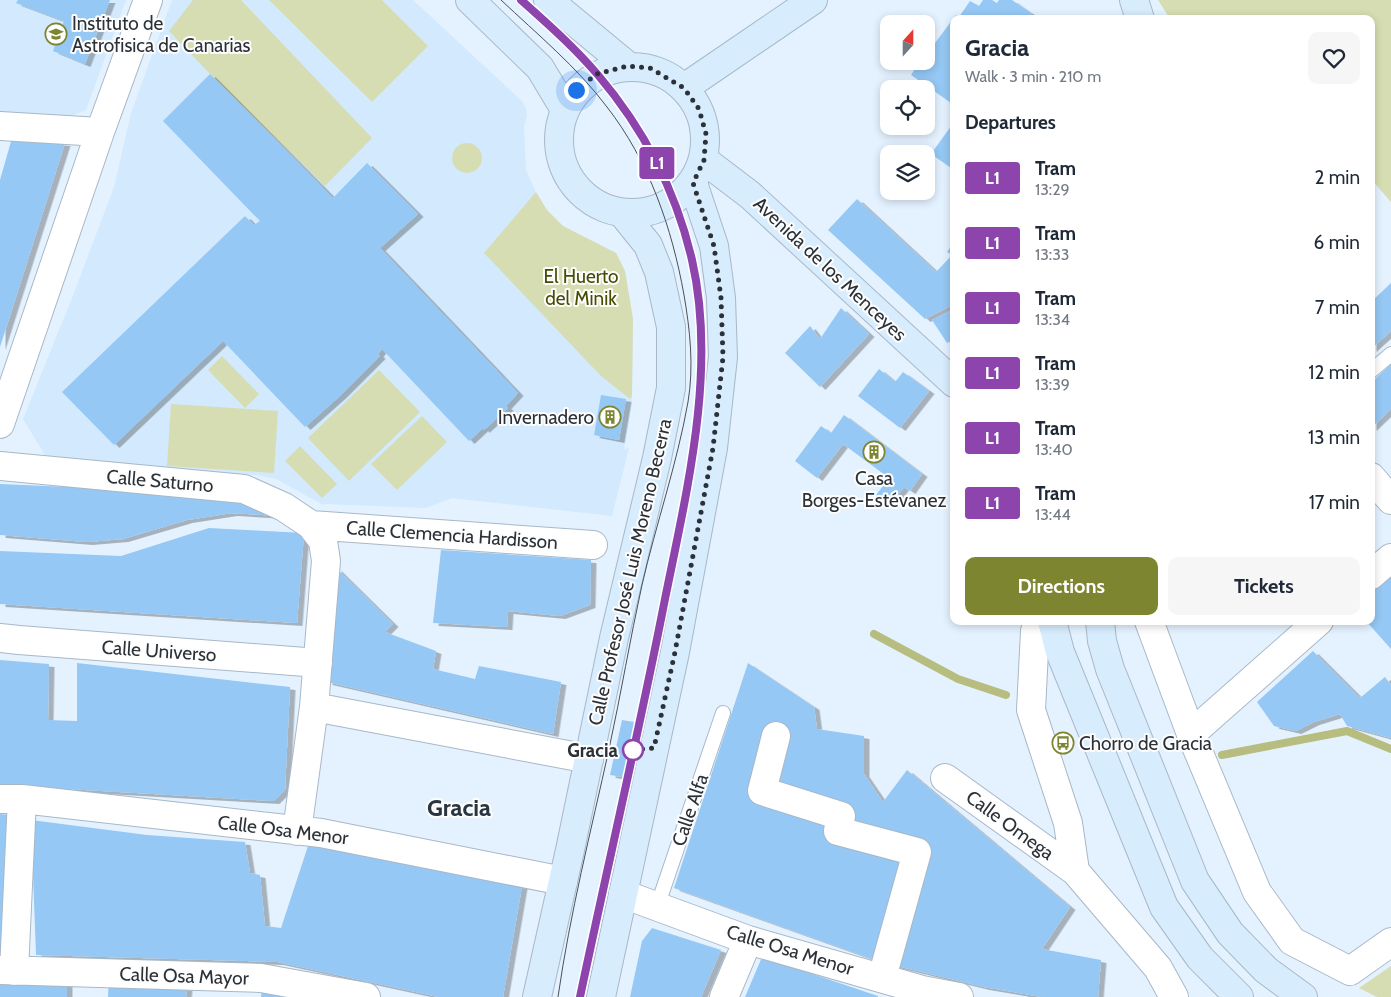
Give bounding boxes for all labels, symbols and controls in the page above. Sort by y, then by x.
place label: Instituto de Astrofisica de Canarias [72,12,251,57]
north arrow [880,15,935,70]
map controls [880,15,935,200]
school or university icon: Instituto de Astrofisica de Canarias [44,22,68,46]
button: heart [1308,32,1360,84]
text: Gracia [965,33,1029,62]
text: Walk · 3 min · 210 m [965,67,1101,86]
your location [564,78,589,103]
button: locate [880,80,935,135]
text: Departures [965,111,1056,134]
button: layers [880,145,935,200]
line badge: L1 [634,147,680,179]
text: L1 [649,152,665,174]
text: Tram [1035,157,1076,180]
text: 2 min [1314,166,1360,189]
text: L1 [985,167,1000,189]
text: 13:29 [1035,180,1070,199]
street label: Avenida de los Menceyes [749,192,911,346]
text: Tram [1035,222,1076,245]
text: 6 min [1314,231,1360,254]
text: L1 [985,232,1000,254]
text: 13:33 [1035,245,1070,264]
park label: El Huerto del Minik [544,265,618,310]
text: Tram [1035,287,1076,310]
text: 7 min [1315,296,1360,319]
text: L1 [985,297,1000,319]
text: 13:34 [1035,310,1070,329]
text: Tram [1035,352,1076,375]
text: 12 min [1308,361,1360,384]
text: L1 [985,362,1000,384]
text: 13:39 [1035,375,1070,394]
building icon: Invernadero [598,405,622,429]
place label: Invernadero [498,406,594,429]
street label: Calle Profesor José Luis Moreno Becerra [583,416,677,728]
text: Tram [1035,417,1076,440]
text: 13 min [1308,426,1360,449]
text: L1 [985,427,1000,449]
building icon: Casa Borges-Estévanez [862,440,886,464]
text: 13:40 [1035,440,1073,459]
street label: Calle Saturno [106,465,214,497]
place label: Casa Borges-Estévanez [802,467,946,512]
text: Tram [1035,482,1076,505]
text: 17 min [1309,491,1360,514]
text: L1 [985,492,1000,514]
text: 13:44 [1035,505,1071,524]
street label: Calle Clemencia Hardisson [345,516,559,554]
button: Directions [965,557,1158,615]
button: Tickets [1168,557,1360,615]
street label: Calle Universo [101,636,217,666]
bus stop icon: Chorro de Gracia [1051,731,1075,755]
place label: Chorro de Gracia [1079,732,1212,755]
place label: Gracia [567,739,619,762]
marker: Gracia [622,739,644,761]
street label: Calle Alfa [667,771,713,849]
street label: Calle Omega [962,785,1058,865]
district label: Gracia [427,793,491,822]
street label: Calle Osa Menor [216,811,350,849]
street label: Calle Osa Menor [724,920,856,980]
street label: Calle Osa Mayor [119,962,249,990]

